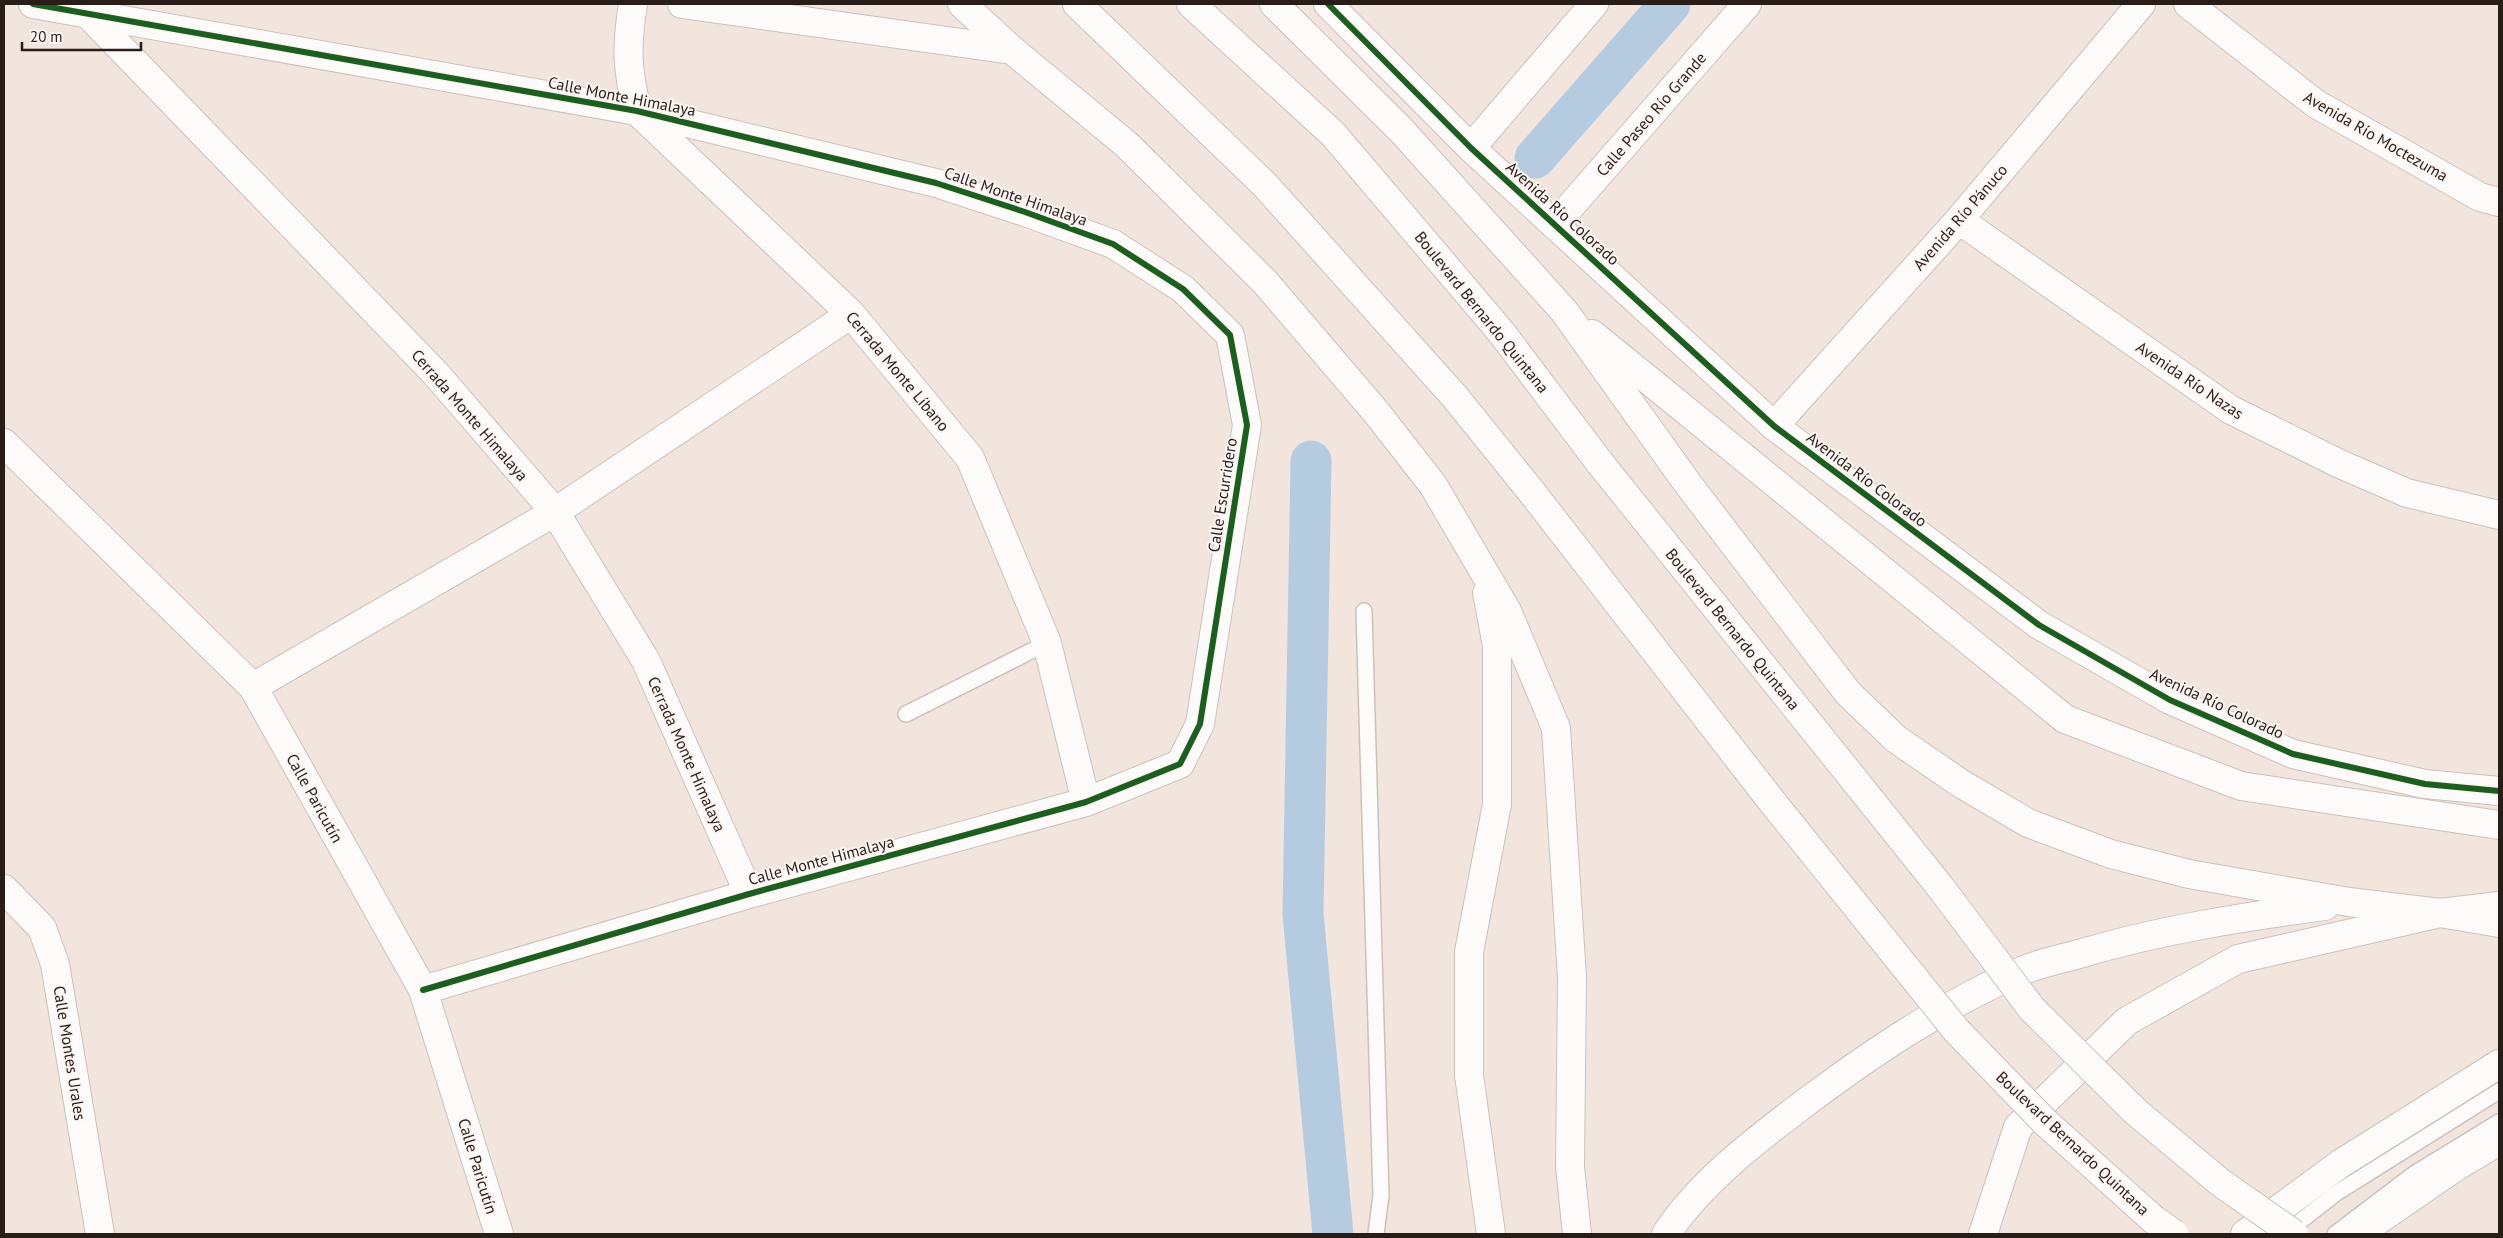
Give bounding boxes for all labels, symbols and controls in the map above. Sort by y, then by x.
scale bar [22,20,141,52]
text: 20 m [30,27,63,46]
street label: Calle Paseo Río Grande [1592,48,1710,180]
street label: Calle Monte Himalaya [546,72,698,120]
street label: Avenida Río Moctezuma [2300,87,2452,185]
street label: Avenida Río Colorado [1502,157,1624,269]
street label: Avenida Río Pánuco [1909,160,2011,274]
street label: Calle Monte Himalaya [942,162,1090,230]
street label: Boulevard Bernardo Quintana [1411,227,1553,397]
street label: Cerrada Monte Líbano [842,307,954,435]
street label: Avenida Río Nazas [2132,337,2248,423]
street label: Cerrada Monte Himalaya [407,345,533,485]
street label: Avenida Río Colorado [1803,427,1931,531]
street label: Calle Escurridero [1203,436,1241,554]
street label: Boulevard Bernardo Quintana [1662,544,1804,714]
street label: Avenida Río Colorado [2147,663,2287,743]
street label: Cerrada Monte Himalaya [644,673,730,835]
street label: Calle Paricutín [282,750,348,846]
street label: Calle Monte Himalaya [746,831,896,889]
street label: Calle Montes Urales [49,984,91,1122]
street label: Boulevard Bernardo Quintana [1992,1067,2154,1219]
street label: Calle Paricutín [454,1116,502,1216]

